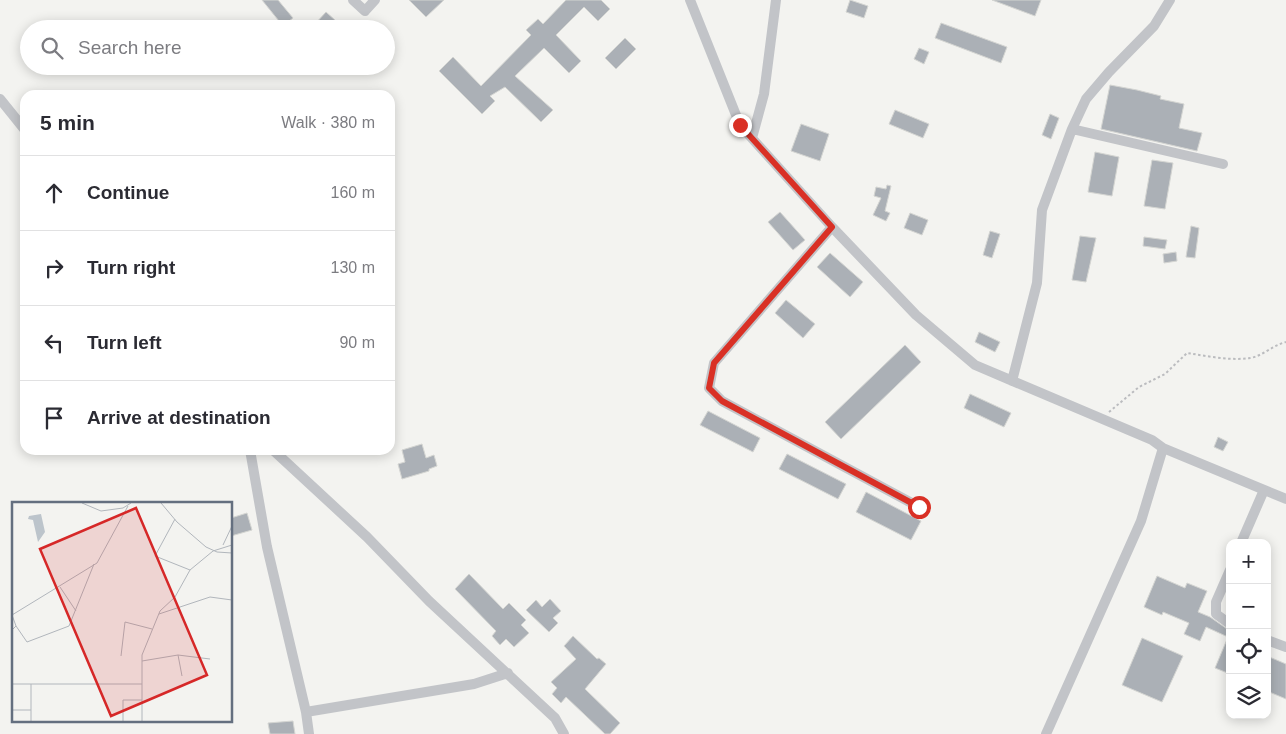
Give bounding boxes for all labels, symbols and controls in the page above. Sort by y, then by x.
search box [20,20,395,75]
icon: search [38,34,66,62]
text: Search here [78,37,182,58]
text: 5 min [40,111,95,134]
text: Walk · 380 m [281,114,375,131]
route end [729,114,752,137]
icon: ahead [40,179,68,207]
text: Continue [87,182,169,203]
text: 160 m [331,184,375,201]
icon: right [40,254,68,282]
text: Turn right [87,257,175,278]
text: 130 m [331,259,375,276]
icon: left [40,329,68,357]
text: Turn left [87,332,162,353]
text: 90 m [339,334,375,351]
icon: arrive [40,404,68,432]
text: Arrive at destination [87,407,271,428]
route start [908,496,931,519]
inset map [12,502,232,722]
map controls [1226,539,1271,719]
button: + [1226,539,1271,584]
button: − [1226,584,1271,629]
button: locate [1226,629,1271,674]
button: layers [1226,674,1271,719]

